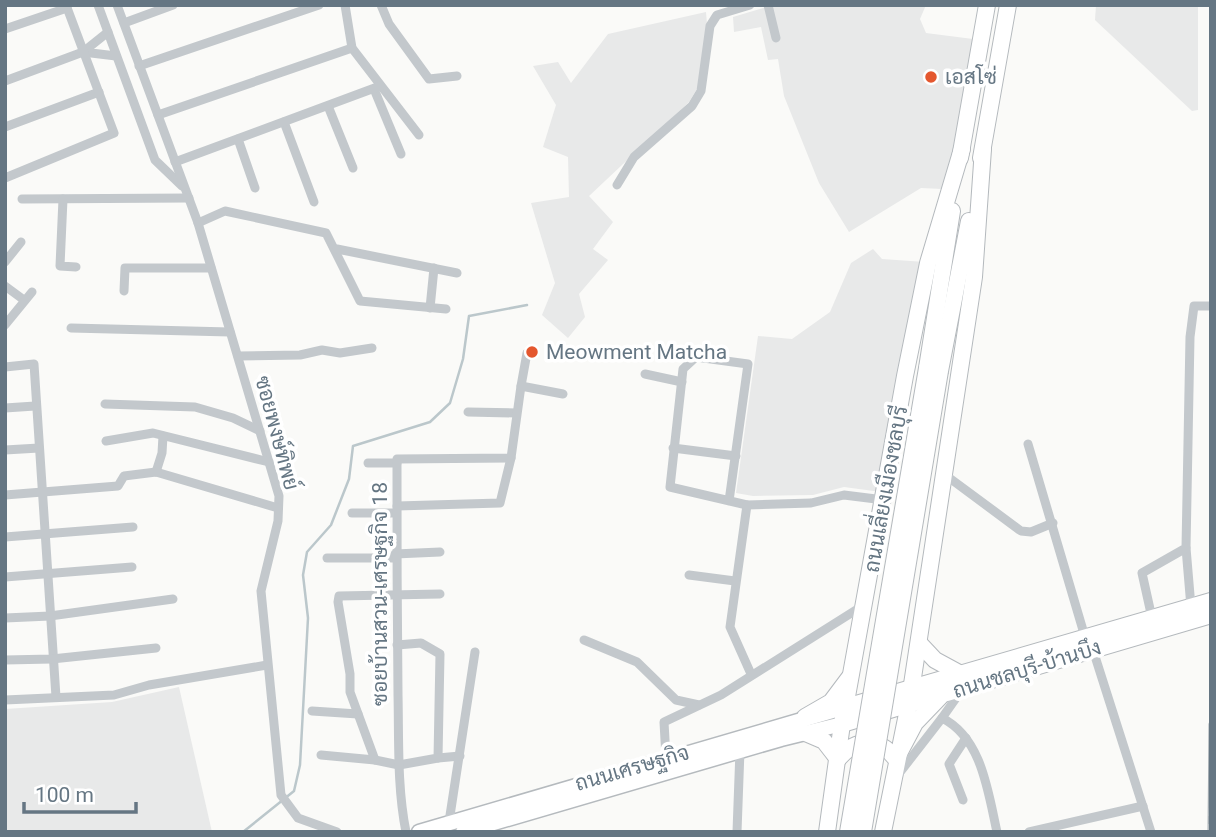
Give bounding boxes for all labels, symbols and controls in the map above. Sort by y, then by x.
place label: เอสโซ่ [945,64,997,89]
marker: เอสโซ่ [923,69,939,85]
place label: Meowment Matcha [546,340,727,364]
marker: Meowment Matcha [524,344,540,360]
street label: ซอยพงษ์ทิพย์ [250,373,306,493]
street label: ถนนเลี่ยงเมืองชลบุรี [852,402,914,575]
street label: ซอยบ้านสวน-เศรษฐกิจ 18 [368,482,393,706]
street label: ถนนชลบุรี-บ้านบึง [950,634,1105,705]
street label: ถนนเศรษฐกิจ [572,740,692,797]
scale bar [24,770,136,814]
text: 100 m [35,783,94,807]

